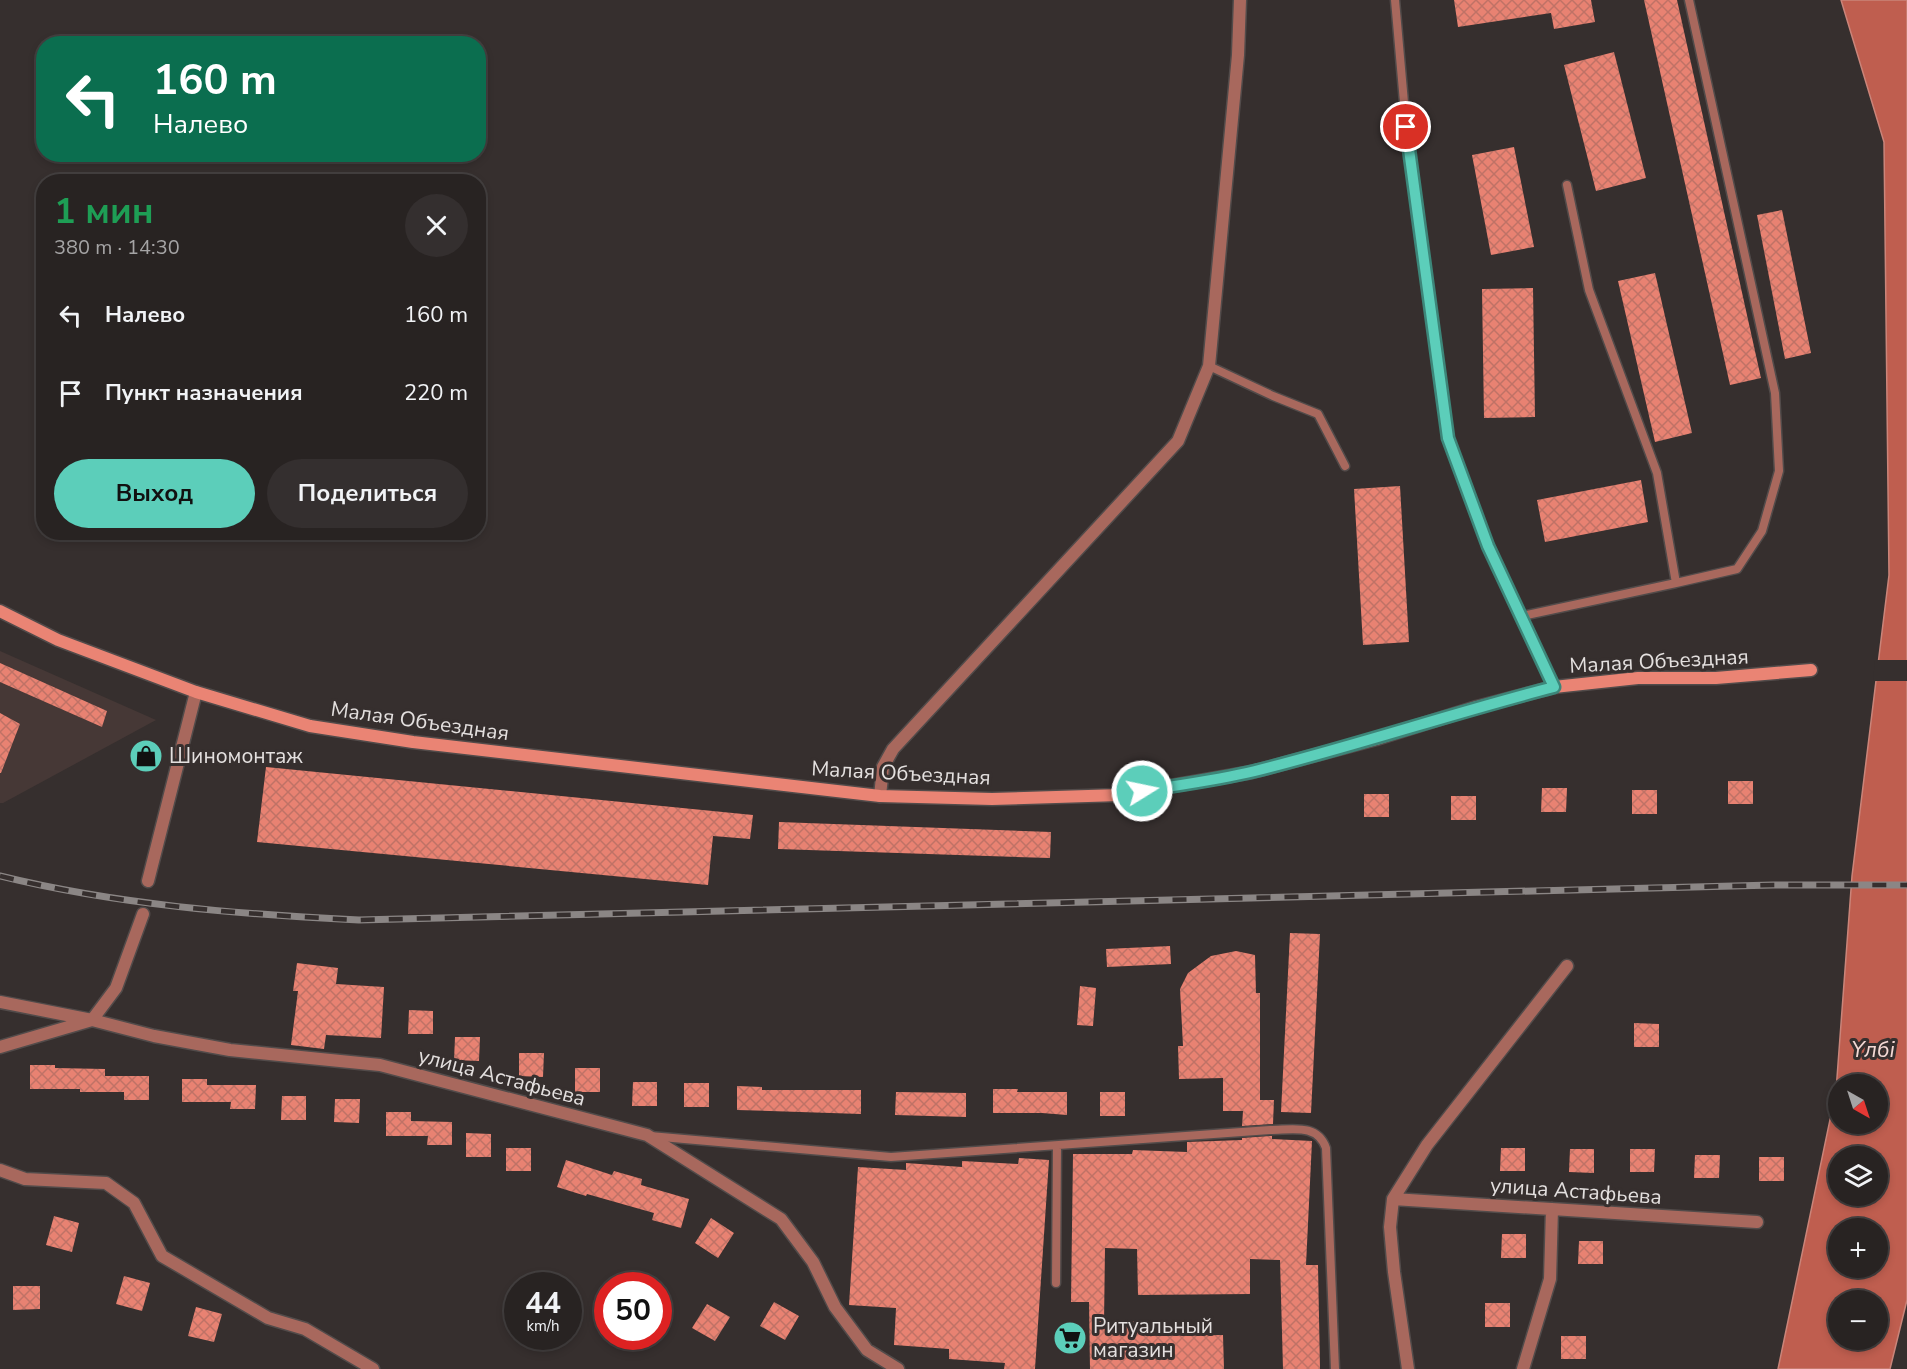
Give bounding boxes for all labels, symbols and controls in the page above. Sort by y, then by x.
text: 160 m [153,52,277,109]
icon: left [54,60,132,138]
pin [1380,101,1431,152]
text: Налево [153,106,248,143]
icon: arrive [1389,110,1422,143]
text: 1 мин [54,187,154,236]
button: close [405,194,468,257]
text: 380 m · 14:30 [54,234,180,261]
icon: left [54,299,87,332]
text: Налево [105,300,185,330]
text: 160 m [404,300,468,330]
icon: arrive [54,377,87,410]
text: Пункт назначения [105,378,303,408]
text: 220 m [404,378,468,408]
button: Выход [54,459,255,528]
button: Поделиться [267,459,468,528]
street label: Малая Объездная [1569,642,1749,680]
street label: Малая Объездная [329,695,511,747]
shop icon: Шиномонтаж [128,738,164,774]
place label: Шиномонтаж [169,742,303,770]
street label: Малая Объездная [811,754,991,792]
position arrow [1110,759,1174,823]
water label: Үлбі [1851,1035,1895,1065]
street label: улица Астафьева [415,1041,589,1113]
north arrow [1828,1074,1888,1134]
map controls [1828,1074,1888,1350]
button: layers [1828,1146,1888,1206]
street label: улица Астафьева [1489,1171,1663,1211]
button: + [1828,1218,1888,1278]
speed limit sign: 50 [594,1272,672,1350]
text: 44 [525,1283,561,1324]
button: − [1828,1290,1888,1350]
place label: Ритуальный магазин [1093,1312,1213,1364]
text: km/h [526,1316,560,1336]
supermarket icon: Ритуальный магазин [1052,1320,1088,1356]

